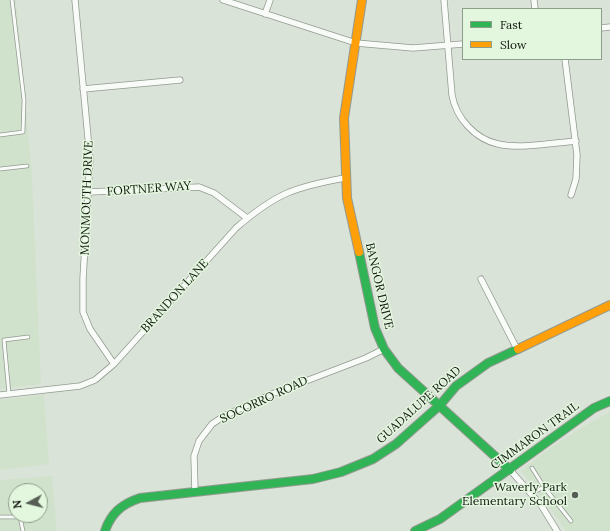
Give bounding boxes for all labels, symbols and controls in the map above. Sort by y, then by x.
legend [462,8,602,60]
text: Fast [500,17,523,32]
text: Slow [500,37,527,52]
street label: MONMOUTH DRIVE [78,140,96,256]
street label: FORTNER WAY [106,179,192,199]
street label: BANGOR DRIVE [362,241,396,331]
street label: BRANDON LANE [138,256,212,336]
street label: GUADALUPE ROAD [374,363,464,447]
street label: SOCORRO ROAD [218,373,310,427]
street label: CIMMARON TRAIL [488,399,582,473]
place label: Waverly Park Elementary School [462,481,567,509]
north arrow [8,483,48,523]
marker: Waverly Park Elementary School [570,490,580,500]
text: N [10,499,25,509]

